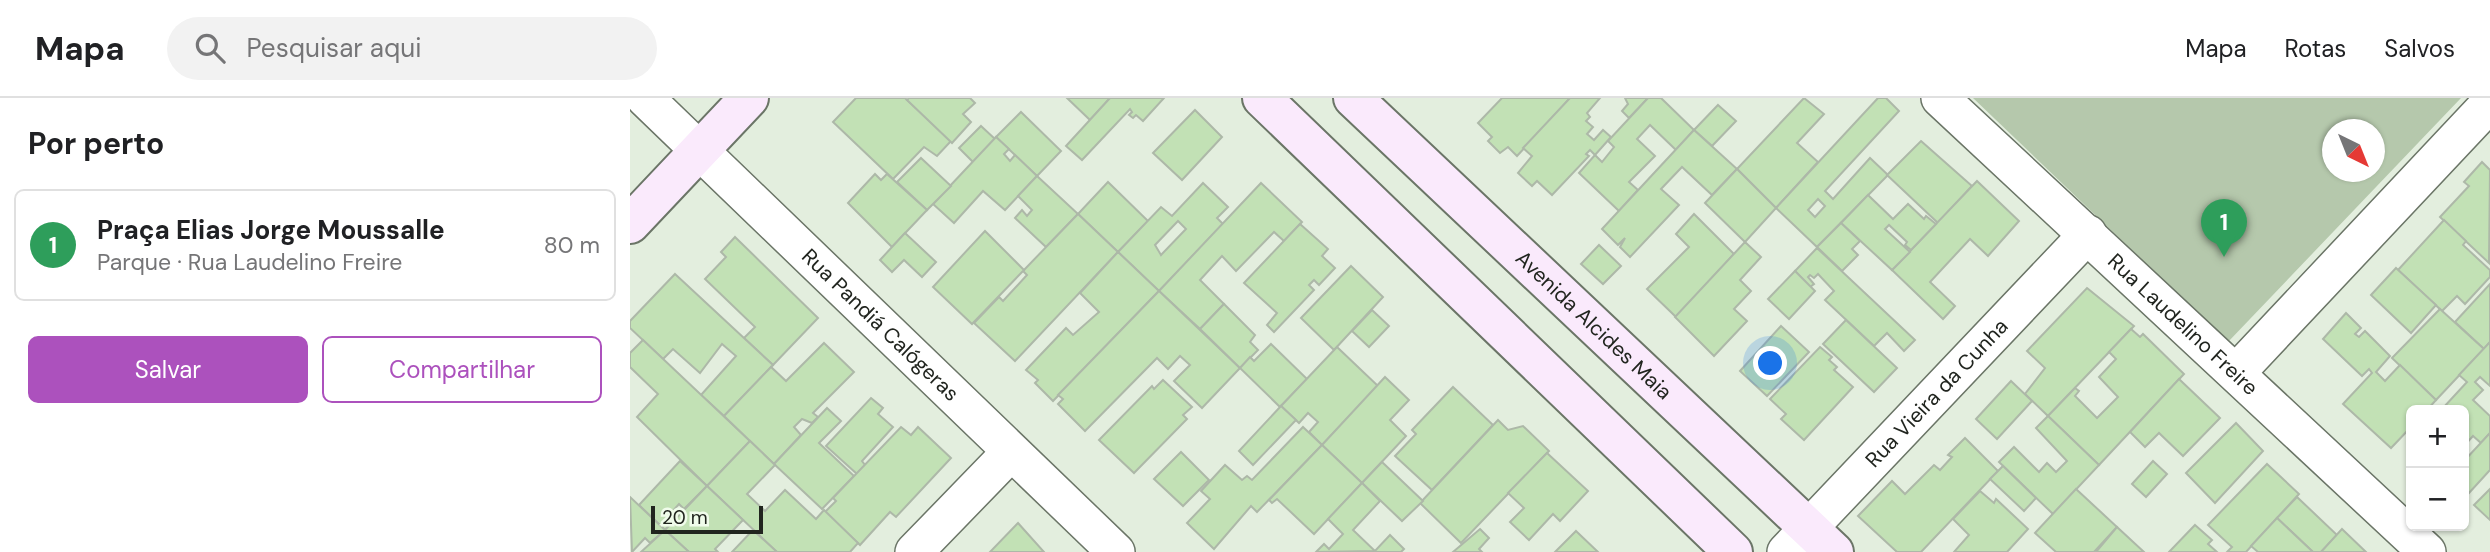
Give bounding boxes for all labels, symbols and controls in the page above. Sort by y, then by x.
search box [167,17,657,80]
text: Mapa [35,27,125,70]
icon: search [191,29,229,67]
text: Pesquisar aqui [247,31,421,65]
text: Mapa [2185,33,2247,64]
text: Rotas [2285,33,2346,64]
text: Salvos [2384,33,2455,64]
north arrow [2322,119,2385,182]
text: Por perto [28,124,164,163]
pin: 1 [2201,199,2247,257]
text: Praça Elias Jorge Moussalle [97,213,445,247]
text: 1 [49,230,57,260]
text: 80 m [544,230,600,260]
street label: Rua Pandiá Calógeras [796,243,965,407]
street label: Avenida Alcides Maia [1509,245,1678,406]
text: Parque · Rua Laudelino Freire [97,247,402,277]
street label: Rua Laudelino Freire [2102,247,2264,401]
street label: Rua Vieira da Cunha [1859,313,2014,474]
button: Salvar [28,336,308,403]
button: Compartilhar [322,336,602,403]
your location [1753,346,1787,380]
map controls [2406,405,2469,531]
button: + [2406,405,2469,468]
button: − [2406,468,2469,531]
scale bar [651,503,763,535]
text: 20 m [662,505,708,530]

